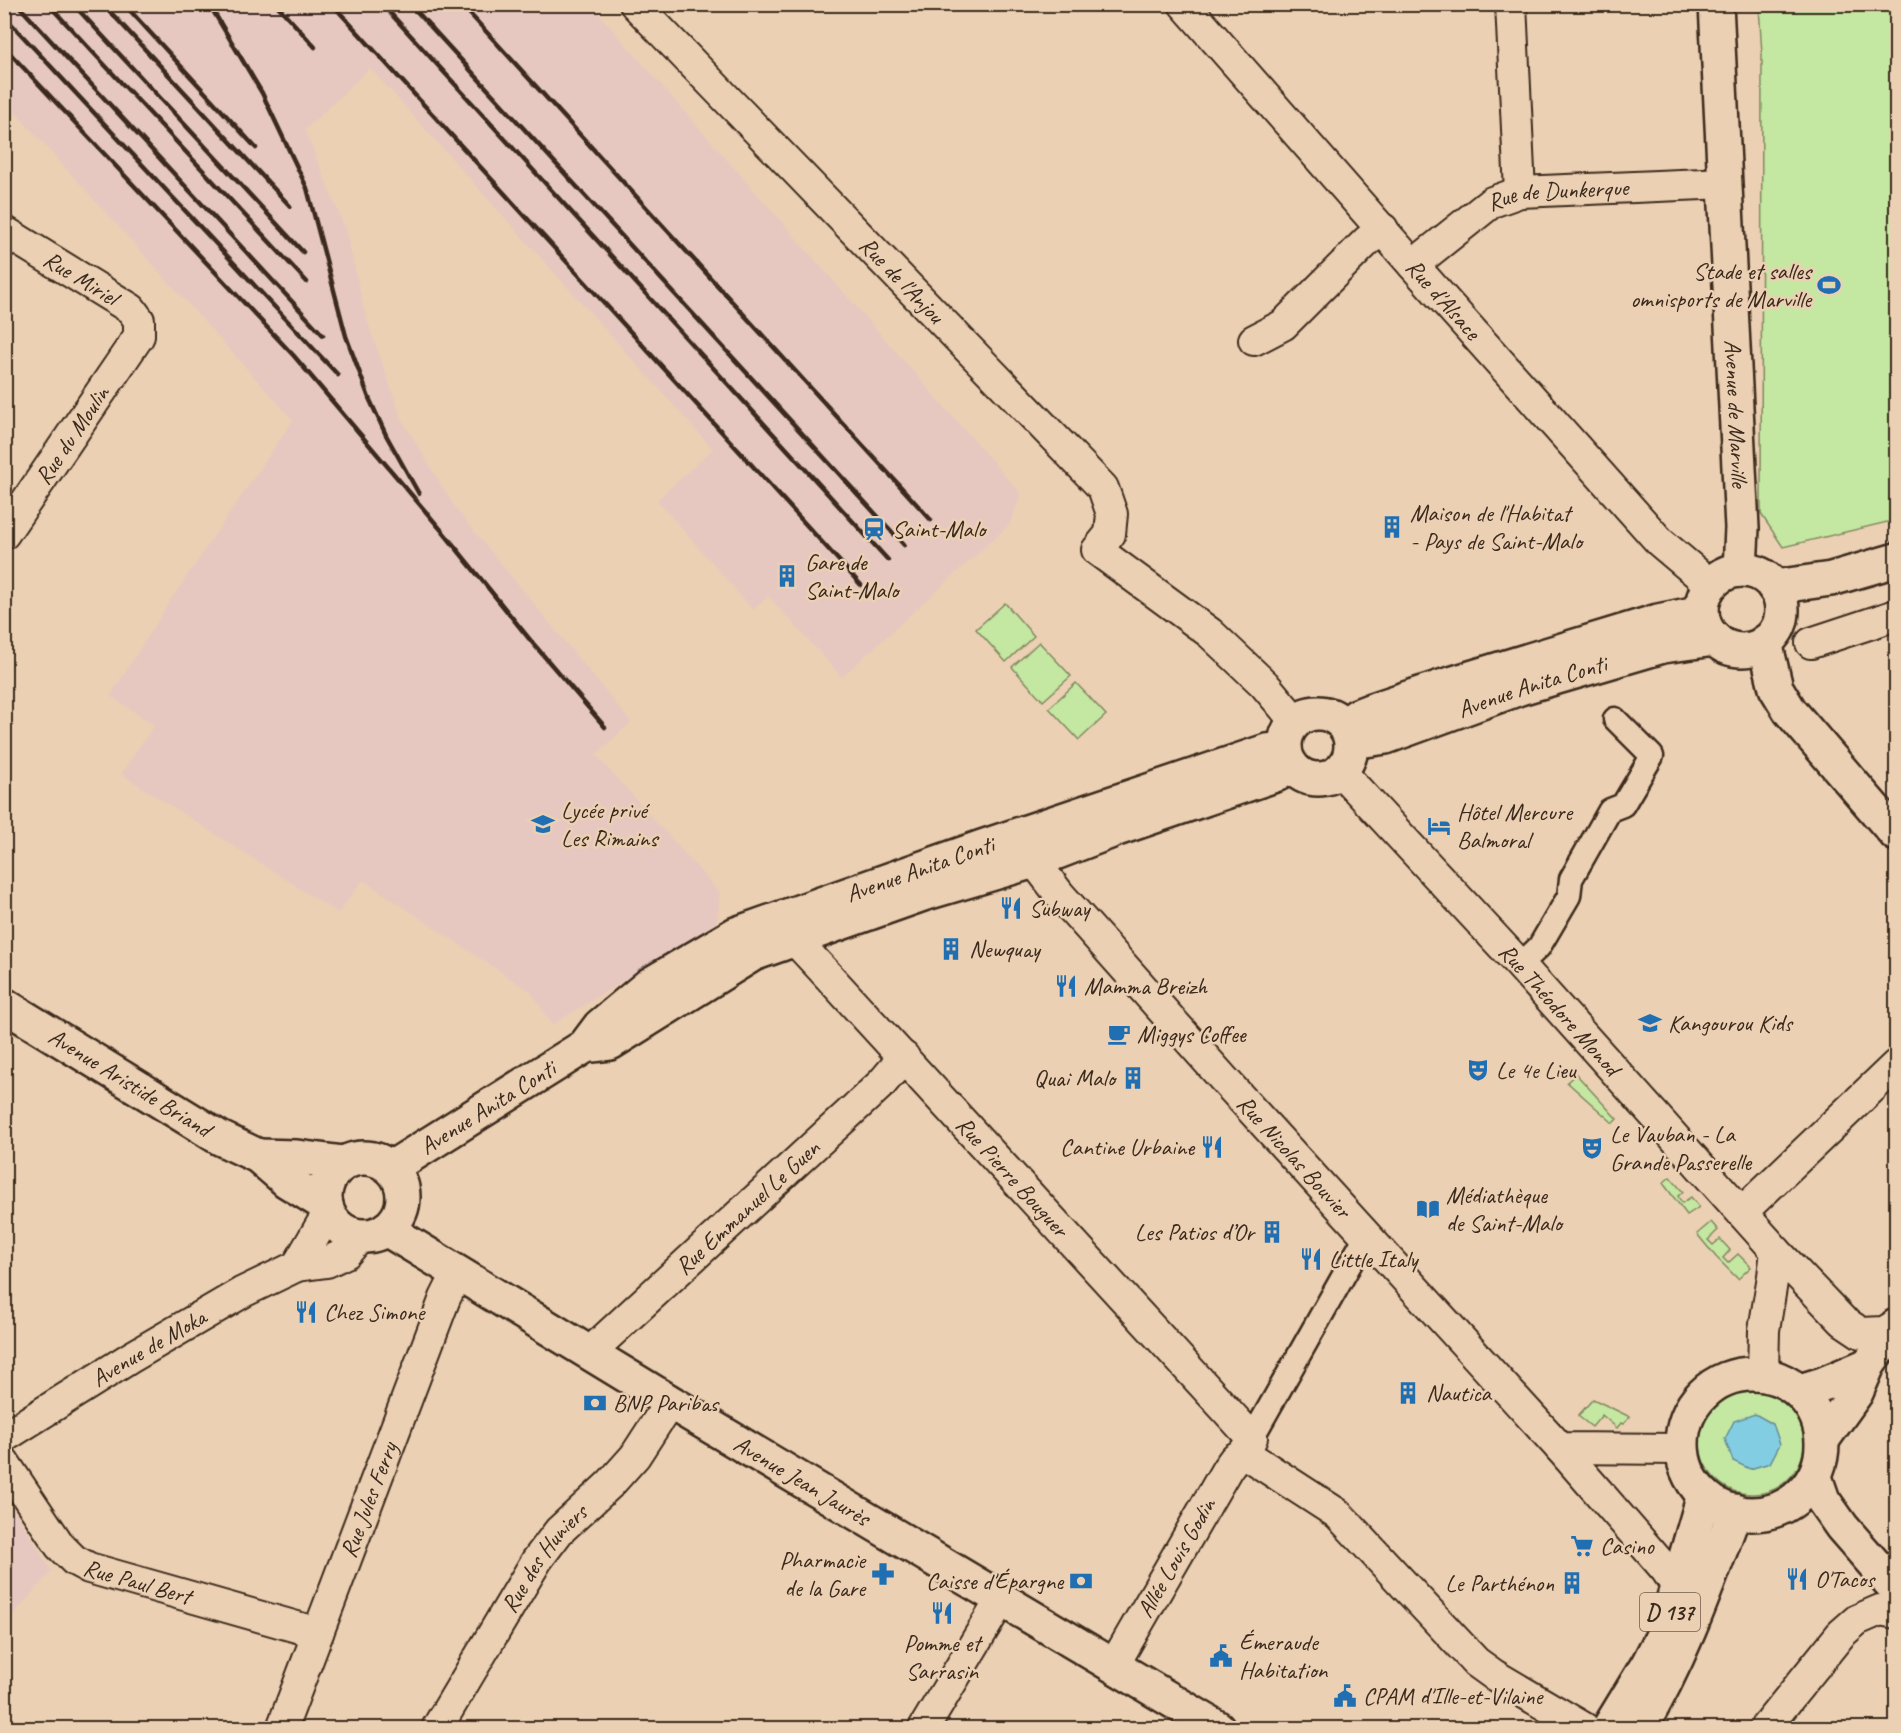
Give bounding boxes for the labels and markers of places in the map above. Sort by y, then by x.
place label: Stade et salles omnisports de Marville [1631,256,1814,314]
sports icon: Stade et salles omnisports de Marville [1816,272,1842,298]
place label: Maison de l'Habitat - Pays de Saint-Malo [1410,498,1584,556]
place label: Saint-Malo [892,514,988,544]
building icon: Maison de l'Habitat - Pays de Saint-Malo [1379,514,1405,540]
station icon: Saint-Malo [861,516,887,542]
place label: Gare de Saint-Malo [805,547,901,605]
building icon: Gare de Saint-Malo [774,563,800,589]
place label: Lycée privé Les Rimains [561,795,660,853]
place label: Hôtel Mercure Balmoral [1457,797,1574,855]
school or university icon: Lycée privé Les Rimains [530,811,556,837]
hotel icon: Hôtel Mercure Balmoral [1426,813,1452,839]
place label: Subway [1029,893,1091,923]
restaurant icon: Subway [998,895,1024,921]
place label: Newquay [969,934,1042,964]
building icon: Newquay [938,936,964,962]
place label: Mamma Breizh [1084,971,1208,1001]
restaurant icon: Mamma Breizh [1053,973,1079,999]
place label: Kangourou Kids [1668,1008,1794,1038]
school or university icon: Kangourou Kids [1637,1010,1663,1036]
place label: Miggys Coffee [1137,1019,1248,1049]
cafe icon: Miggys Coffee [1106,1021,1132,1047]
place label: Le 4e Lieu [1496,1055,1578,1085]
theatre icon: Le 4e Lieu [1465,1057,1491,1083]
place label: Quai Malo [1034,1063,1118,1093]
building icon: Quai Malo [1120,1065,1146,1091]
place label: Le Vauban - La Grande Passerelle [1610,1119,1753,1177]
place label: Cantine Urbaine [1060,1132,1196,1162]
restaurant icon: Cantine Urbaine [1199,1134,1225,1160]
theatre icon: Le Vauban - La Grande Passerelle [1579,1135,1605,1161]
place label: Médiathèque de Saint-Malo [1446,1180,1564,1238]
library icon: Médiathèque de Saint-Malo [1415,1196,1441,1222]
place label: Les Patios d’Or [1135,1217,1256,1247]
building icon: Les Patios d’Or [1259,1219,1285,1245]
place label: Little Italy [1329,1244,1419,1274]
restaurant icon: Little Italy [1298,1246,1324,1272]
place label: Chez Simone [324,1297,426,1327]
restaurant icon: Chez Simone [293,1299,319,1325]
place label: Nautica [1426,1378,1493,1408]
building icon: Nautica [1395,1380,1421,1406]
place label: BNP Paribas [613,1388,720,1418]
bank icon: BNP Paribas [582,1390,608,1416]
place label: Casino [1600,1531,1655,1561]
supermarket icon: Casino [1569,1533,1595,1559]
place label: Pharmacie de la Gare [779,1545,867,1603]
pharmacy icon: Pharmacie de la Gare [870,1561,896,1587]
place label: O'Tacos [1815,1564,1876,1594]
place label: Caisse d'Épargne [926,1566,1065,1596]
restaurant icon: O'Tacos [1784,1566,1810,1592]
bank icon: Caisse d'Épargne [1068,1568,1094,1594]
place label: Le Parthénon [1445,1568,1554,1598]
building icon: Le Parthénon [1559,1570,1585,1596]
restaurant icon: Pomme et Sarrasin [929,1600,955,1626]
place label: Émeraude Habitation [1239,1627,1329,1685]
place label: Pomme et Sarrasin [904,1628,983,1686]
public building icon: Émeraude Habitation [1208,1643,1234,1669]
place label: CPAM d'Ille-et-Vilaine [1363,1681,1544,1711]
public building icon: CPAM d'Ille-et-Vilaine [1332,1683,1358,1709]

